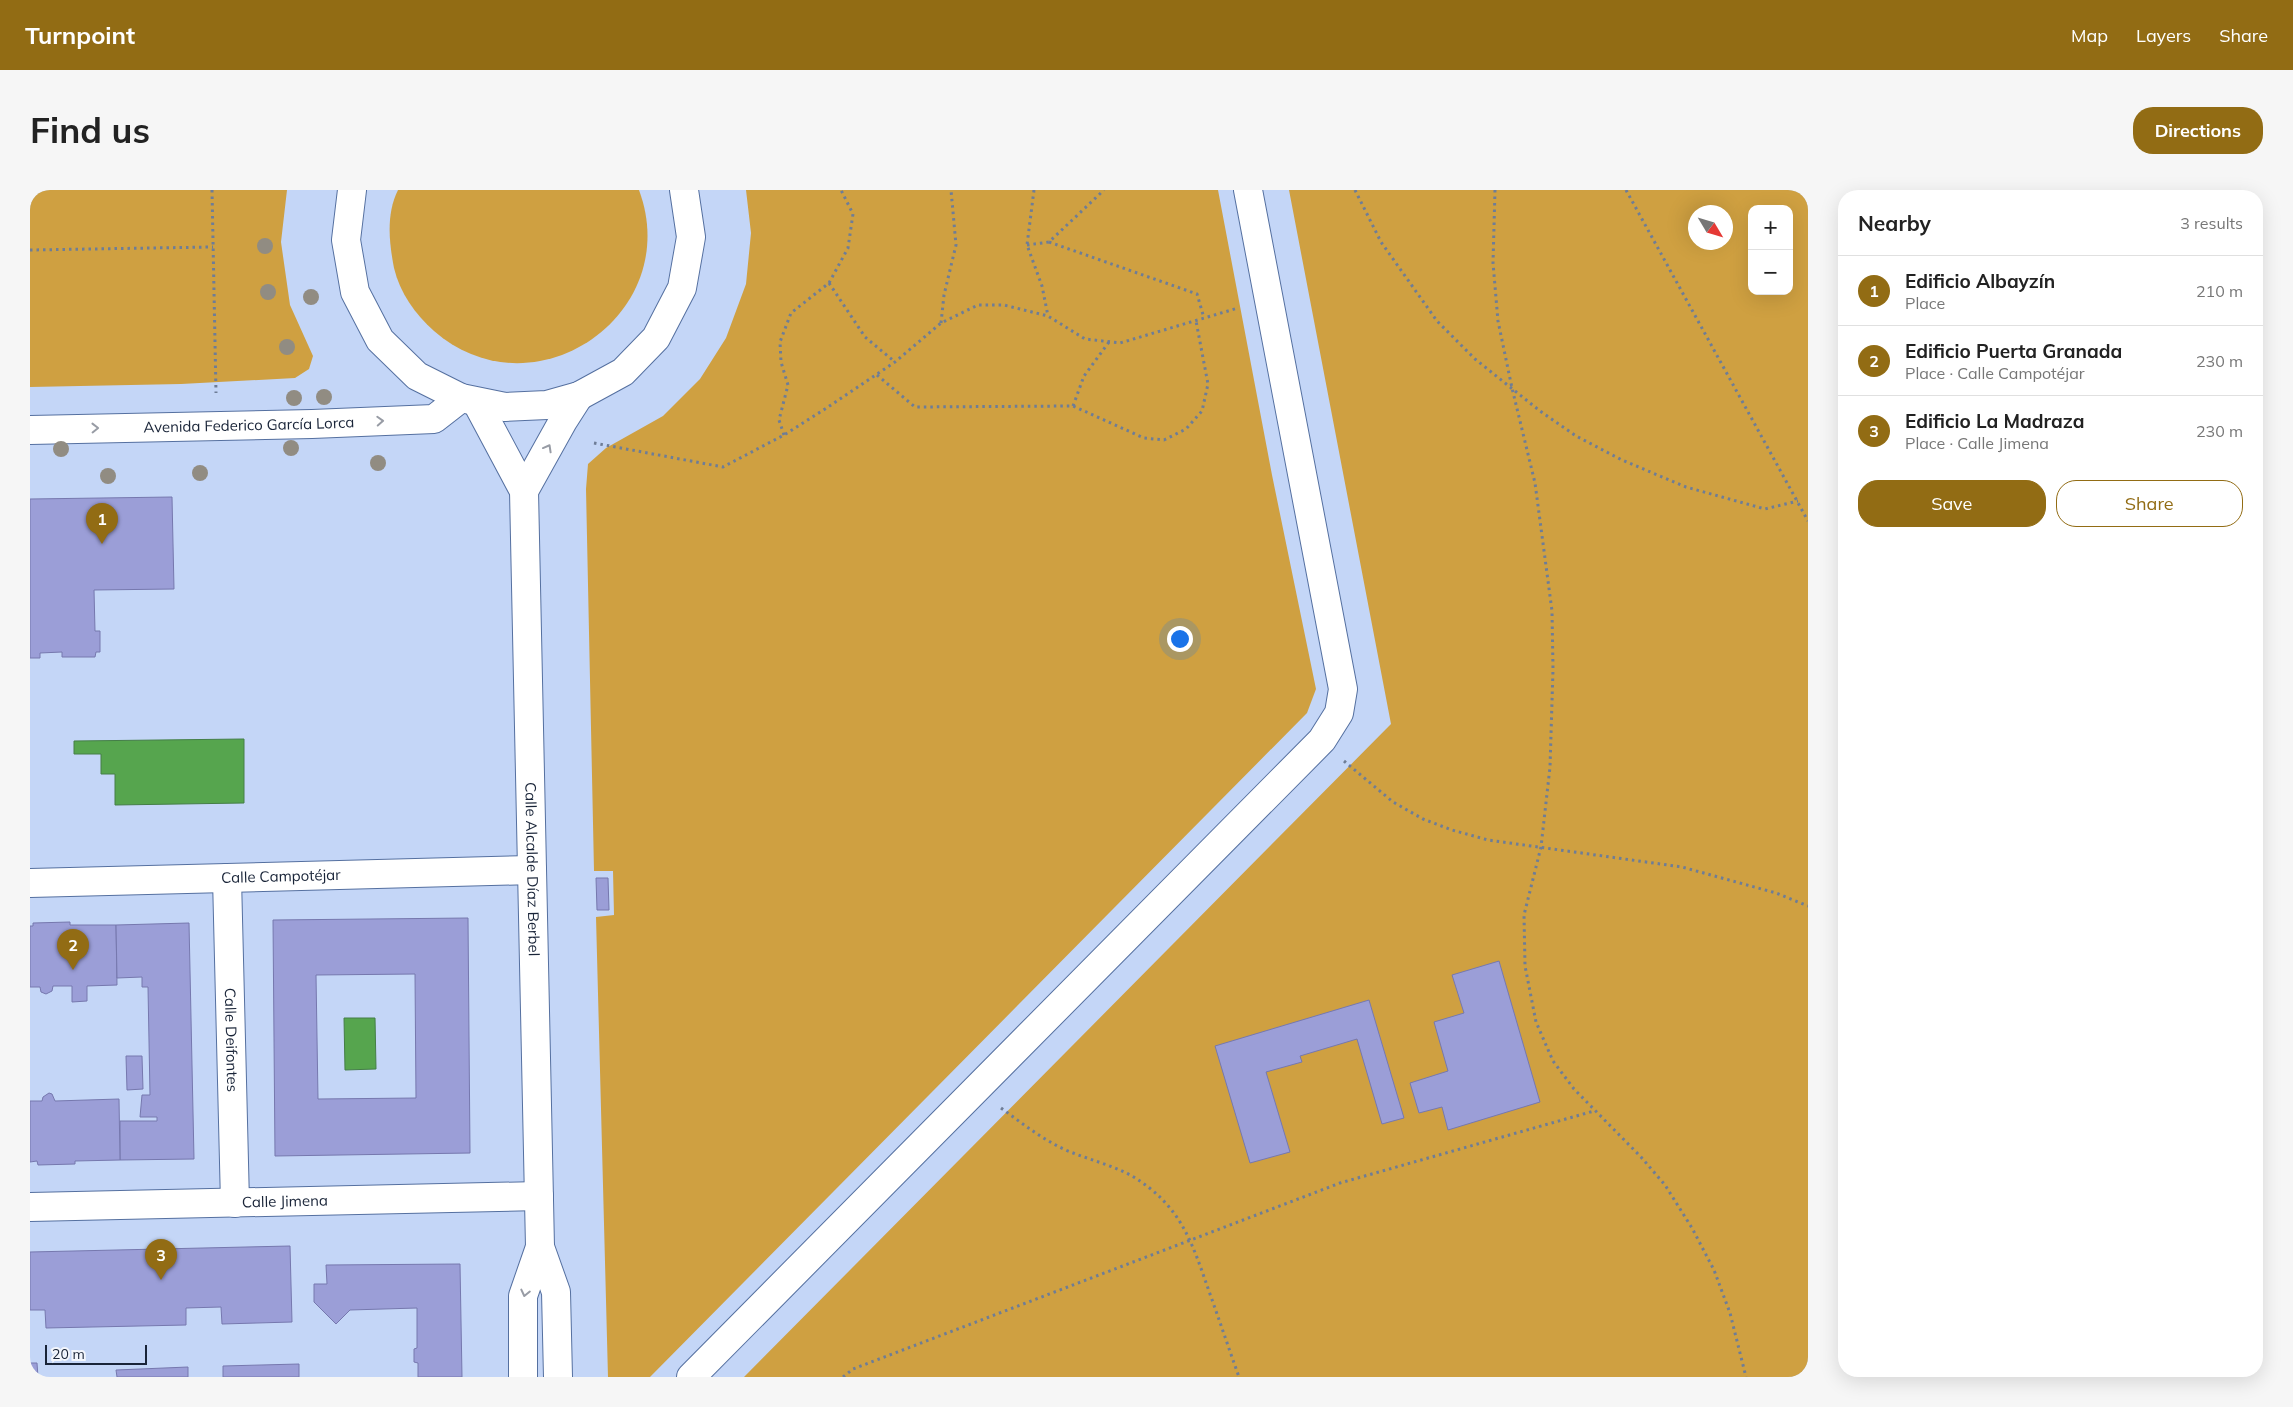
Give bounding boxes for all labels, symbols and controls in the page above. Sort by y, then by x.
text: Turnpoint [25,20,135,50]
text: Map [2071,24,2108,47]
text: Layers [2136,24,2191,47]
text: Share [2219,24,2268,47]
button: Directions [2133,107,2263,154]
text: Find us [30,108,150,152]
north arrow [1688,205,1733,250]
map controls [1748,205,1793,295]
button: + [1748,205,1793,250]
text: Nearby [1858,210,1931,236]
text: 3 results [2180,213,2243,233]
button: − [1748,250,1793,295]
text: Edificio Albayzín [1905,269,2055,293]
text: 1 [1869,281,1879,301]
text: 210 m [2196,281,2243,301]
text: Place [1905,293,1945,313]
text: Edificio Puerta Granada [1905,339,2122,363]
text: 2 [1869,351,1879,371]
text: 230 m [2196,351,2243,371]
text: Place · Calle Campotéjar [1905,363,2085,383]
text: Edificio La Madraza [1905,409,2084,433]
street label: Avenida Federico García Lorca [143,412,355,437]
one-way arrow [376,416,384,426]
text: 3 [1869,421,1879,441]
text: 230 m [2196,421,2243,441]
one-way arrow [91,423,99,434]
text: Place · Calle Jimena [1905,433,2049,453]
one-way arrow [541,444,551,453]
button: Save [1858,480,2046,527]
button: Share [2056,480,2243,527]
pin: 1 [86,503,118,544]
your location [1167,626,1193,652]
street label: Calle Alcalde Díaz Berbel [521,782,544,956]
street label: Calle Campotéjar [221,865,341,887]
pin: 2 [57,929,89,970]
street label: Calle Deifontes [221,988,242,1092]
street label: Calle Jimena [242,1191,328,1211]
pin: 3 [145,1239,177,1280]
one-way arrow [520,1289,531,1297]
scale bar [45,1342,148,1365]
text: 20 m [52,1345,85,1363]

